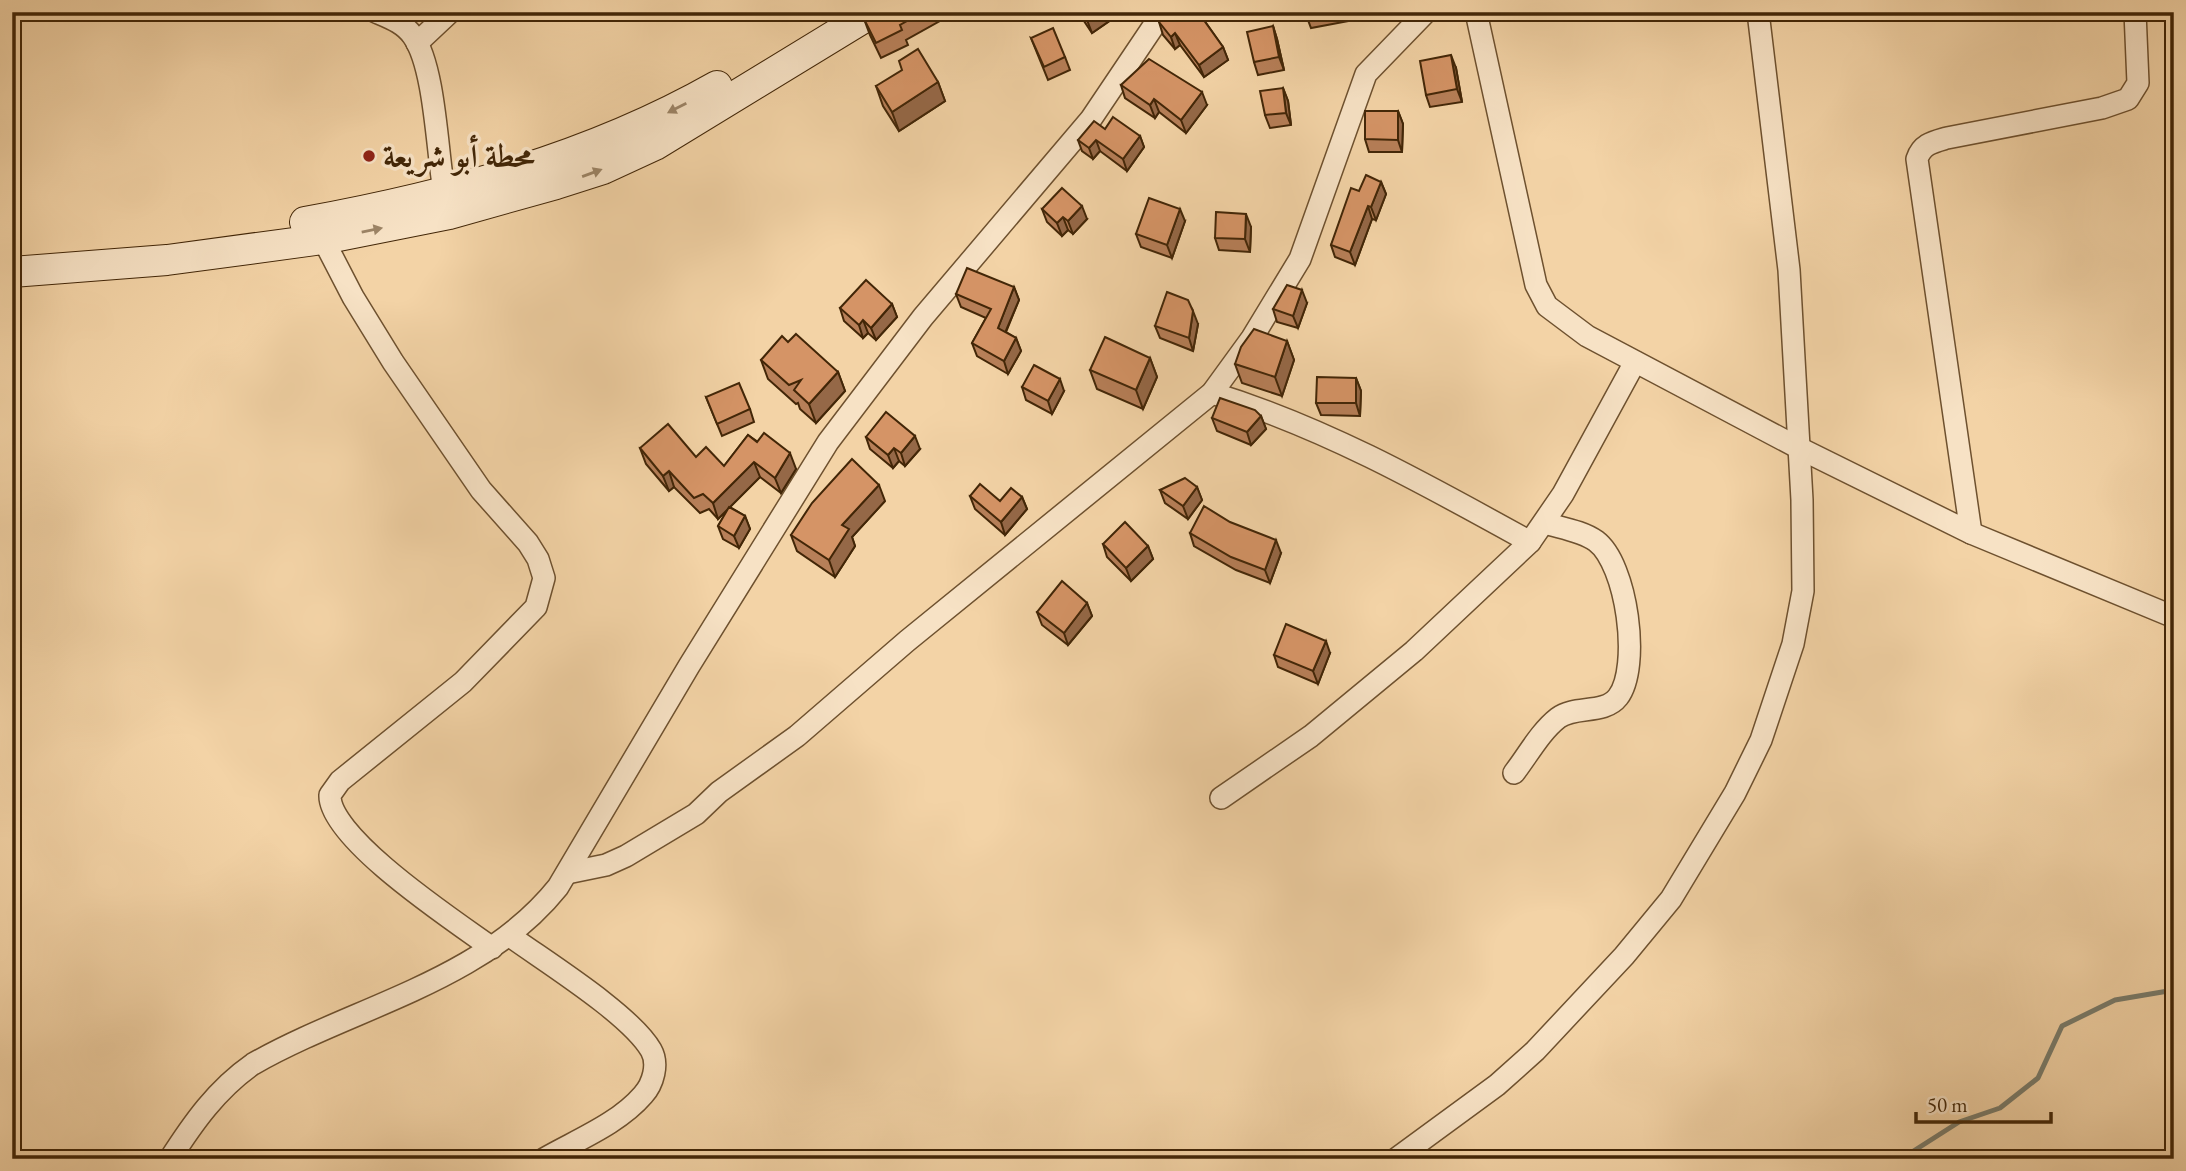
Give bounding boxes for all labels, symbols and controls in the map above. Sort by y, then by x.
one-way arrow [667,103,687,114]
place label: محطة أبو شريعة [383,134,535,177]
marker: محطة أبو شريعة [361,148,377,164]
one-way arrow [581,167,602,178]
one-way arrow [361,224,383,235]
scale bar [1916,1080,2051,1124]
text: 50 m [1927,1091,1968,1118]

